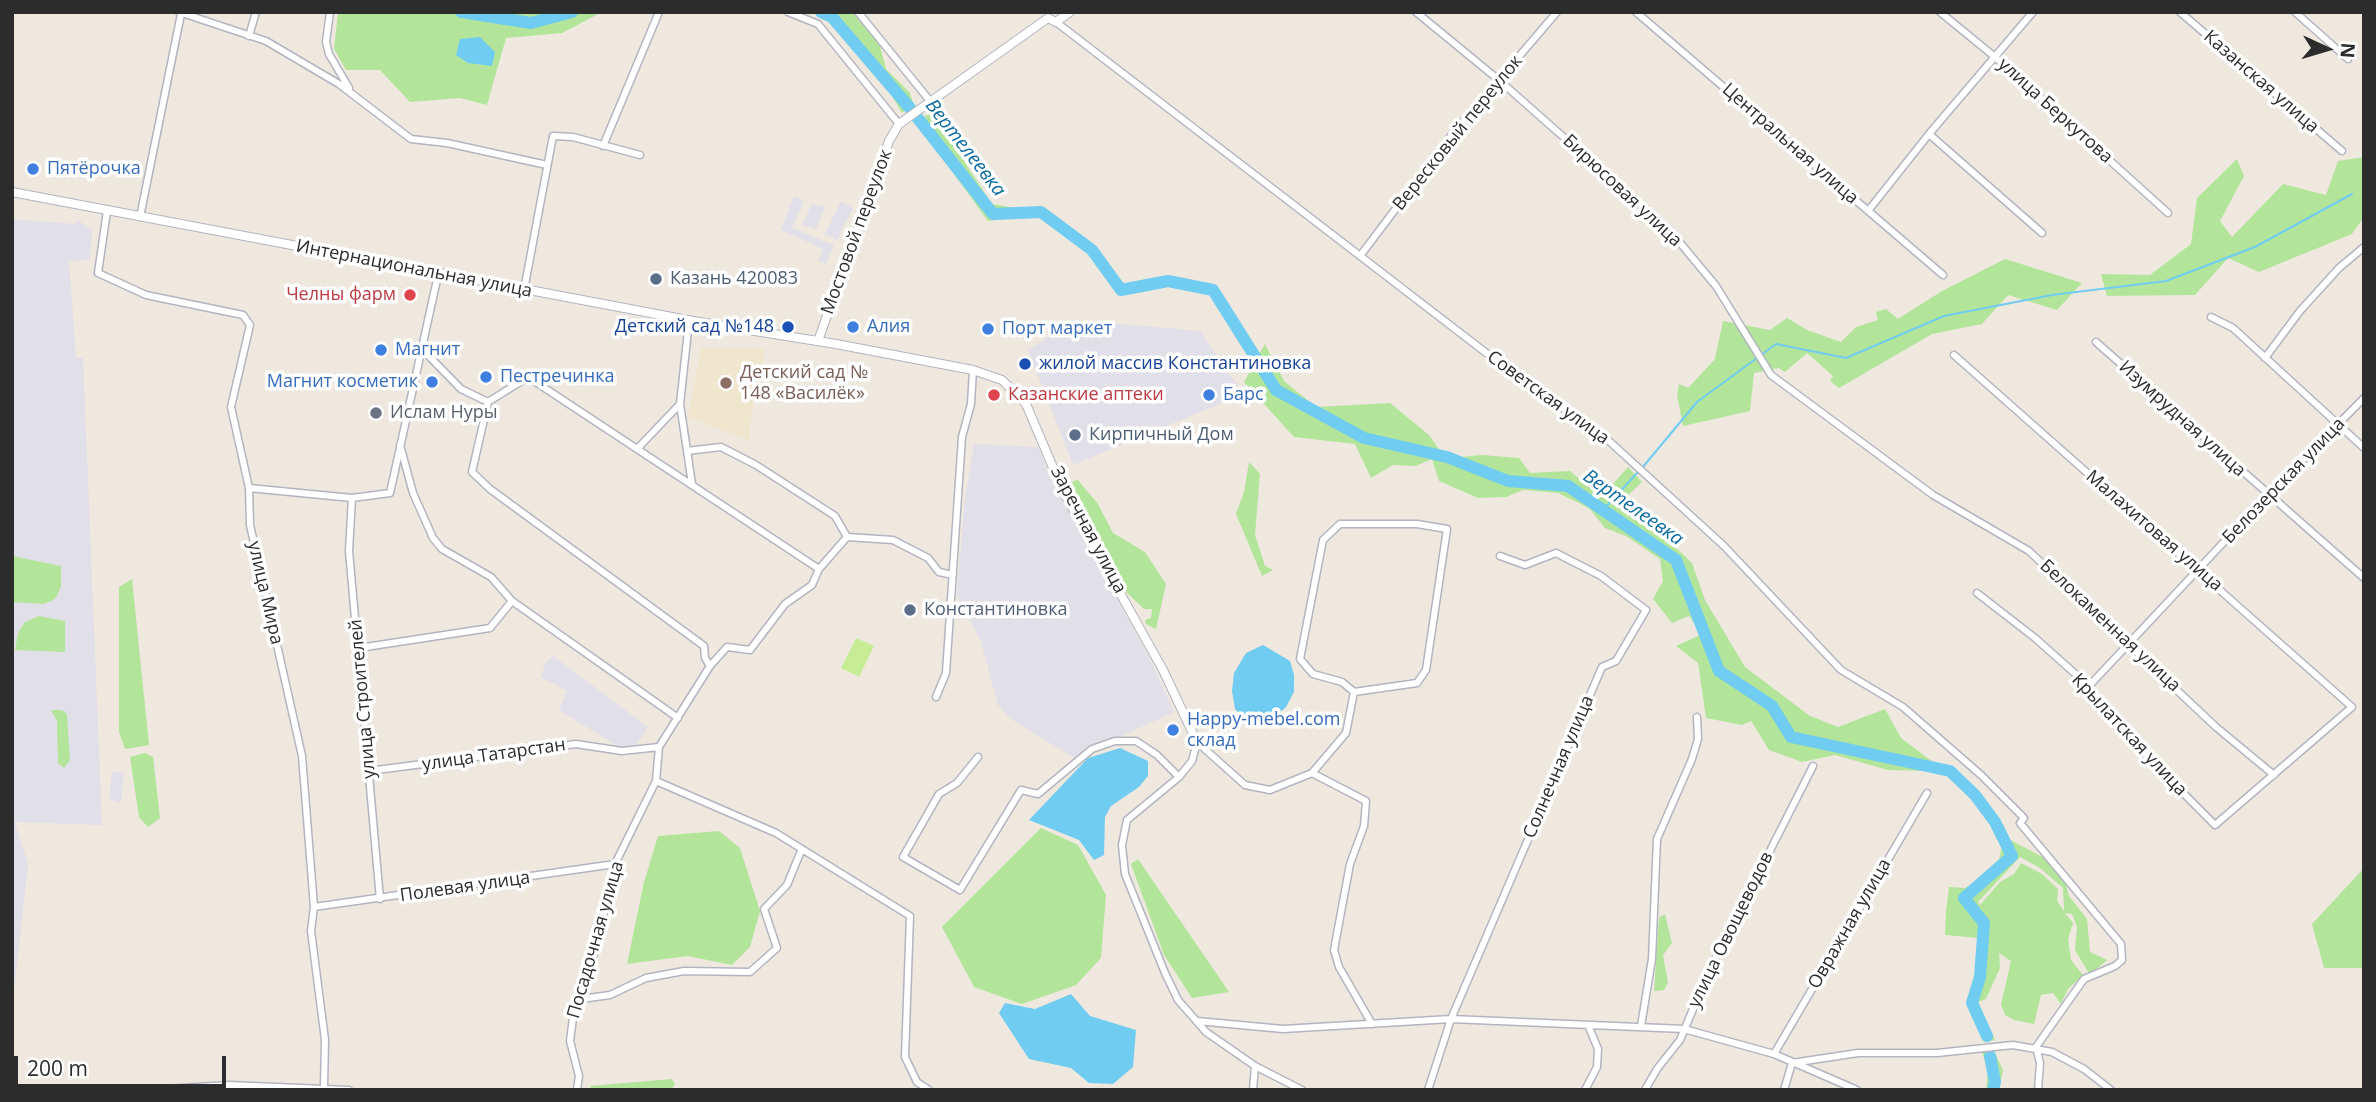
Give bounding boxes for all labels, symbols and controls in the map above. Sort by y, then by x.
north arrow [2292,14,2362,84]
street label: Казанская улица [2199,26,2323,138]
text: N [2334,42,2361,59]
street label: Вересковый переулок [1389,51,1527,215]
street label: улица Беркутова [1993,54,2117,168]
street label: Центральная улица [1718,79,1862,209]
water label: Вертелеевка [920,95,1010,201]
street label: Бирюсовая улица [1558,130,1686,252]
street label: Мостовой переулок [817,147,897,317]
place label: Пятёрочка [47,158,141,180]
marker: Пятёрочка [25,161,41,177]
street label: Интернациональная улица [294,236,534,302]
place label: Казань 420083 [670,268,798,290]
marker: Казань 420083 [648,271,664,287]
place label: Челны фарм [286,284,396,306]
marker: Челны фарм [402,287,418,303]
place label: Детский сад №148 [615,316,774,338]
place label: Алия [867,316,910,338]
place label: Порт маркет [1002,318,1112,340]
marker: Детский сад №148 [780,319,796,335]
marker: Алия [845,319,861,335]
marker: Порт маркет [980,321,996,337]
place label: Магнит [395,339,460,361]
marker: Магнит [373,342,389,358]
street label: Советская улица [1483,346,1613,450]
place label: жилой массив Константиновка [1039,353,1311,375]
marker: жилой массив Константиновка [1017,356,1033,372]
street label: Изумрудная улица [2114,356,2250,482]
place label: Детский сад № 148 «Василёк» [740,362,868,404]
place label: Пестречинка [500,366,614,388]
marker: Пестречинка [478,369,494,385]
place label: Магнит косметик [267,371,418,393]
marker: Магнит косметик [424,374,440,390]
marker: Детский сад № 148 «Василёк» [718,375,734,391]
place label: Казанские аптеки [1008,384,1164,406]
place label: Барс [1223,384,1264,406]
marker: Казанские аптеки [986,387,1002,403]
marker: Барс [1201,387,1217,403]
place label: Ислам Нуры [390,402,498,424]
marker: Ислам Нуры [368,405,384,421]
street label: Белозерская улица [2218,414,2350,548]
place label: Кирпичный Дом [1089,424,1234,446]
marker: Кирпичный Дом [1067,427,1083,443]
street label: Заречная улица [1045,463,1131,597]
water label: Вертелеевка [1579,465,1687,551]
street label: Малахитовая улица [2081,466,2227,596]
street label: улица Мира [243,539,287,647]
street label: Белокаменная улица [2035,555,2185,697]
place label: Константиновка [924,599,1067,621]
marker: Константиновка [902,602,918,618]
street label: улица Строителей [345,618,381,780]
street label: Крылатская улица [2067,669,2191,801]
street label: Солнечная улица [1519,692,1599,842]
place label: Happy-mebel.com склад [1187,709,1340,752]
marker: Happy-mebel.com склад [1165,722,1181,738]
street label: улица Татарстан [421,734,567,776]
street label: улица Овощеводов [1684,849,1778,1011]
street label: Овражная улица [1804,855,1896,993]
street label: Посадочная улица [563,859,629,1021]
street label: Полевая улица [398,867,532,907]
scale bar [18,1042,229,1086]
text: 200 m [27,1054,88,1082]

